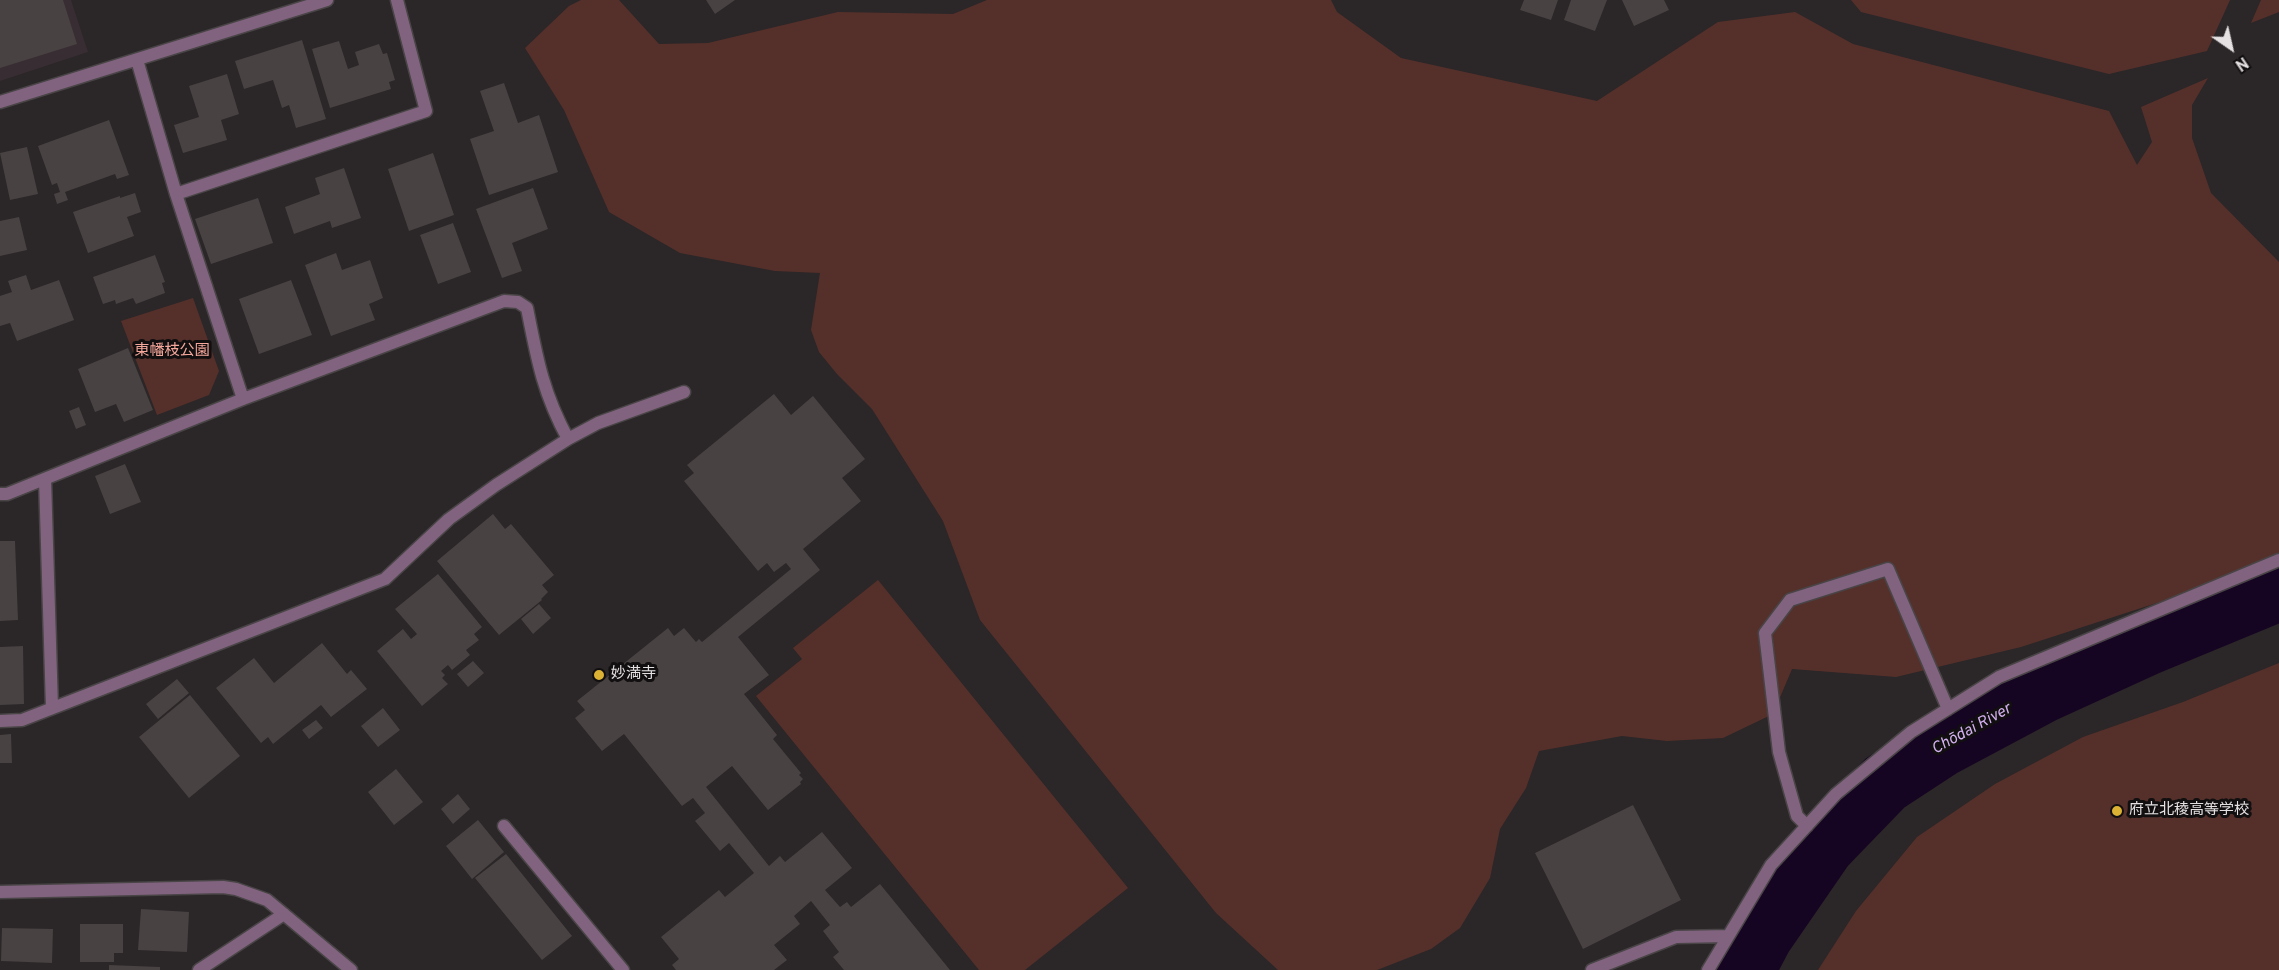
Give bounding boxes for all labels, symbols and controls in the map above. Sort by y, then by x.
north arrow [2201,18,2261,78]
text: N [2231,51,2251,74]
park label: 東幡枝公園 [135,343,209,361]
place label: 妙満寺 [611,666,656,684]
marker: 妙満寺 [592,668,606,682]
water label: Chōdai River [1929,700,2015,760]
place label: 府立北稜高等学校 [2129,802,2249,820]
marker: 府立北稜高等学校 [2110,804,2124,818]

